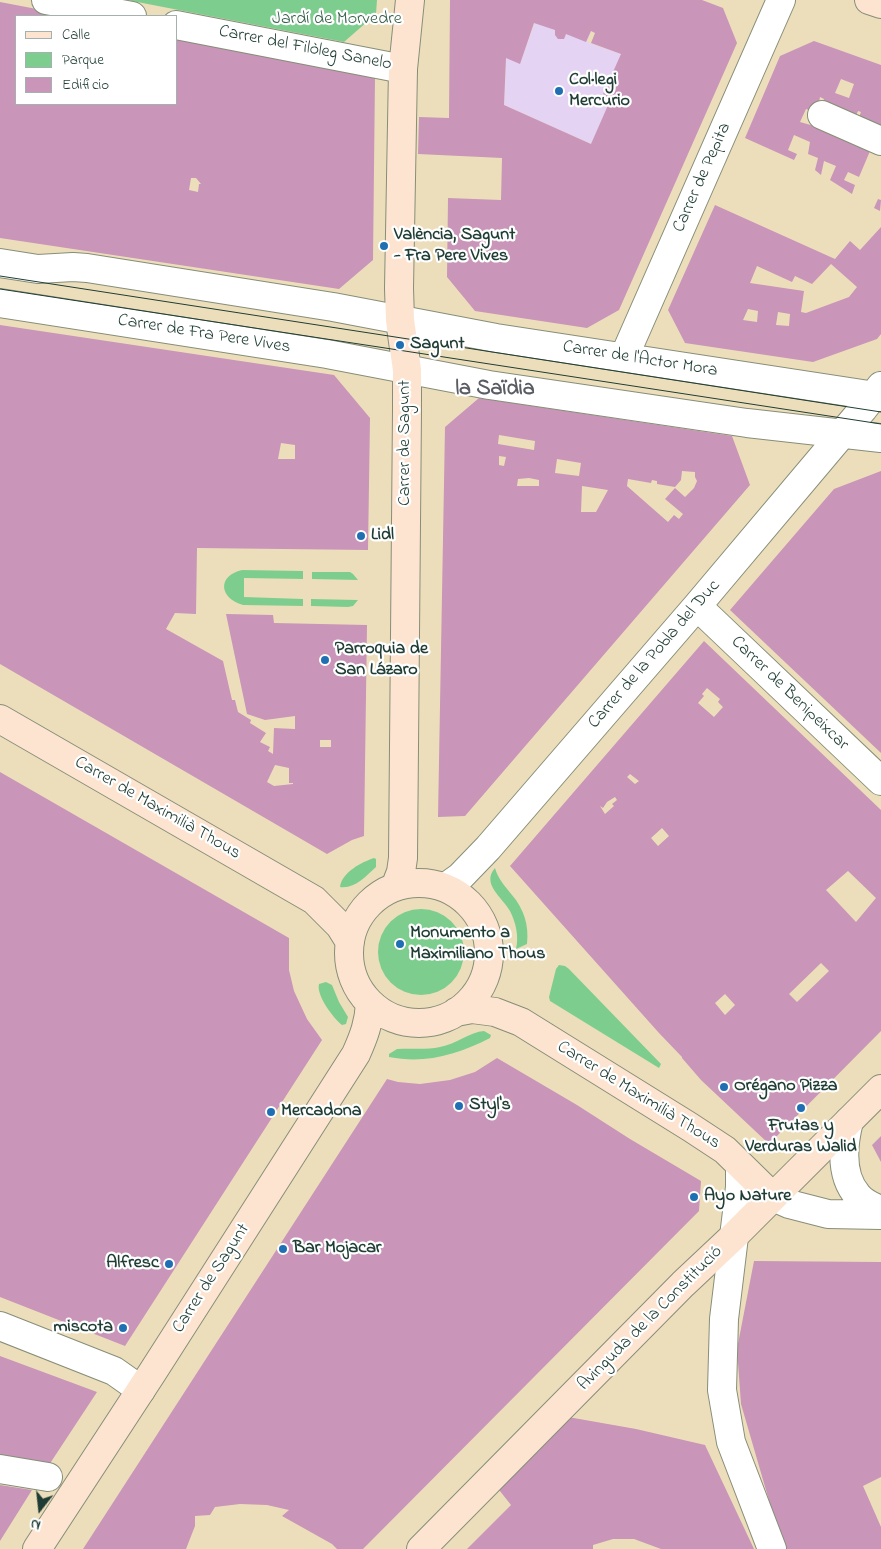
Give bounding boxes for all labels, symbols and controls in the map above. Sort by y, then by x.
park label: Jardí de Morvedre [272,9,402,31]
legend [15,15,178,105]
street label: Carrer del Filòleg Sanelo [217,22,393,76]
text: Calle [62,24,90,46]
text: Parque [62,49,104,71]
place label: Col·legi Mercurio [569,70,630,112]
text: Edificio [62,74,109,96]
marker: Col·legi Mercurio [553,85,565,97]
street label: Carrer de Pepita [669,120,737,236]
place label: València, Sagunt - Fra Pere Vives [394,225,515,268]
marker: València, Sagunt - Fra Pere Vives [378,240,390,252]
street label: Carrer de Fra Pere Vives [116,311,292,359]
place label: Sagunt [410,334,465,356]
street label: Carrer de l'Actor Mora [561,337,719,383]
marker: Sagunt [394,339,406,351]
district label: la Saïdia [455,377,535,403]
street label: Carrer de Sagunt [395,380,417,506]
place label: Lidl [371,525,394,547]
marker: Lidl [355,530,367,542]
street label: Carrer de la Pobla del Duc [584,576,726,734]
street label: Carrer de Benipeixcar [725,632,853,756]
place label: Parroquia de San Lázaro [335,639,428,682]
marker: Parroquia de San Lázaro [319,654,331,666]
street label: Carrer de Maximilià Thous [70,753,244,865]
place label: Monumento a Maximiliano Thous [410,923,546,966]
marker: Monumento a Maximiliano Thous [394,938,406,950]
street label: Carrer de Maximilià Thous [552,1037,724,1155]
place label: Orégano Pizza [734,1076,837,1098]
marker: Orégano Pizza [718,1081,730,1093]
place label: Styl's [469,1095,511,1117]
marker: Styl's [453,1100,465,1112]
place label: Mercadona [281,1101,361,1123]
marker: Frutas y Verduras Walid [795,1102,807,1114]
marker: Mercadona [265,1106,277,1118]
place label: Frutas y Verduras Walid [745,1116,857,1158]
place label: Ayo Nature [704,1186,791,1208]
marker: Ayo Nature [688,1191,700,1203]
street label: Carrer de Sagunt [169,1220,255,1338]
place label: Bar Mojacar [293,1238,381,1260]
street label: Avinguda de la Constitució [574,1242,728,1396]
marker: Bar Mojacar [277,1243,289,1255]
place label: Alfresc [106,1253,159,1275]
marker: Alfresc [163,1258,175,1270]
place label: miscota [54,1317,113,1339]
marker: miscota [117,1322,129,1334]
north arrow [15,1484,65,1534]
text: N [28,1513,43,1535]

